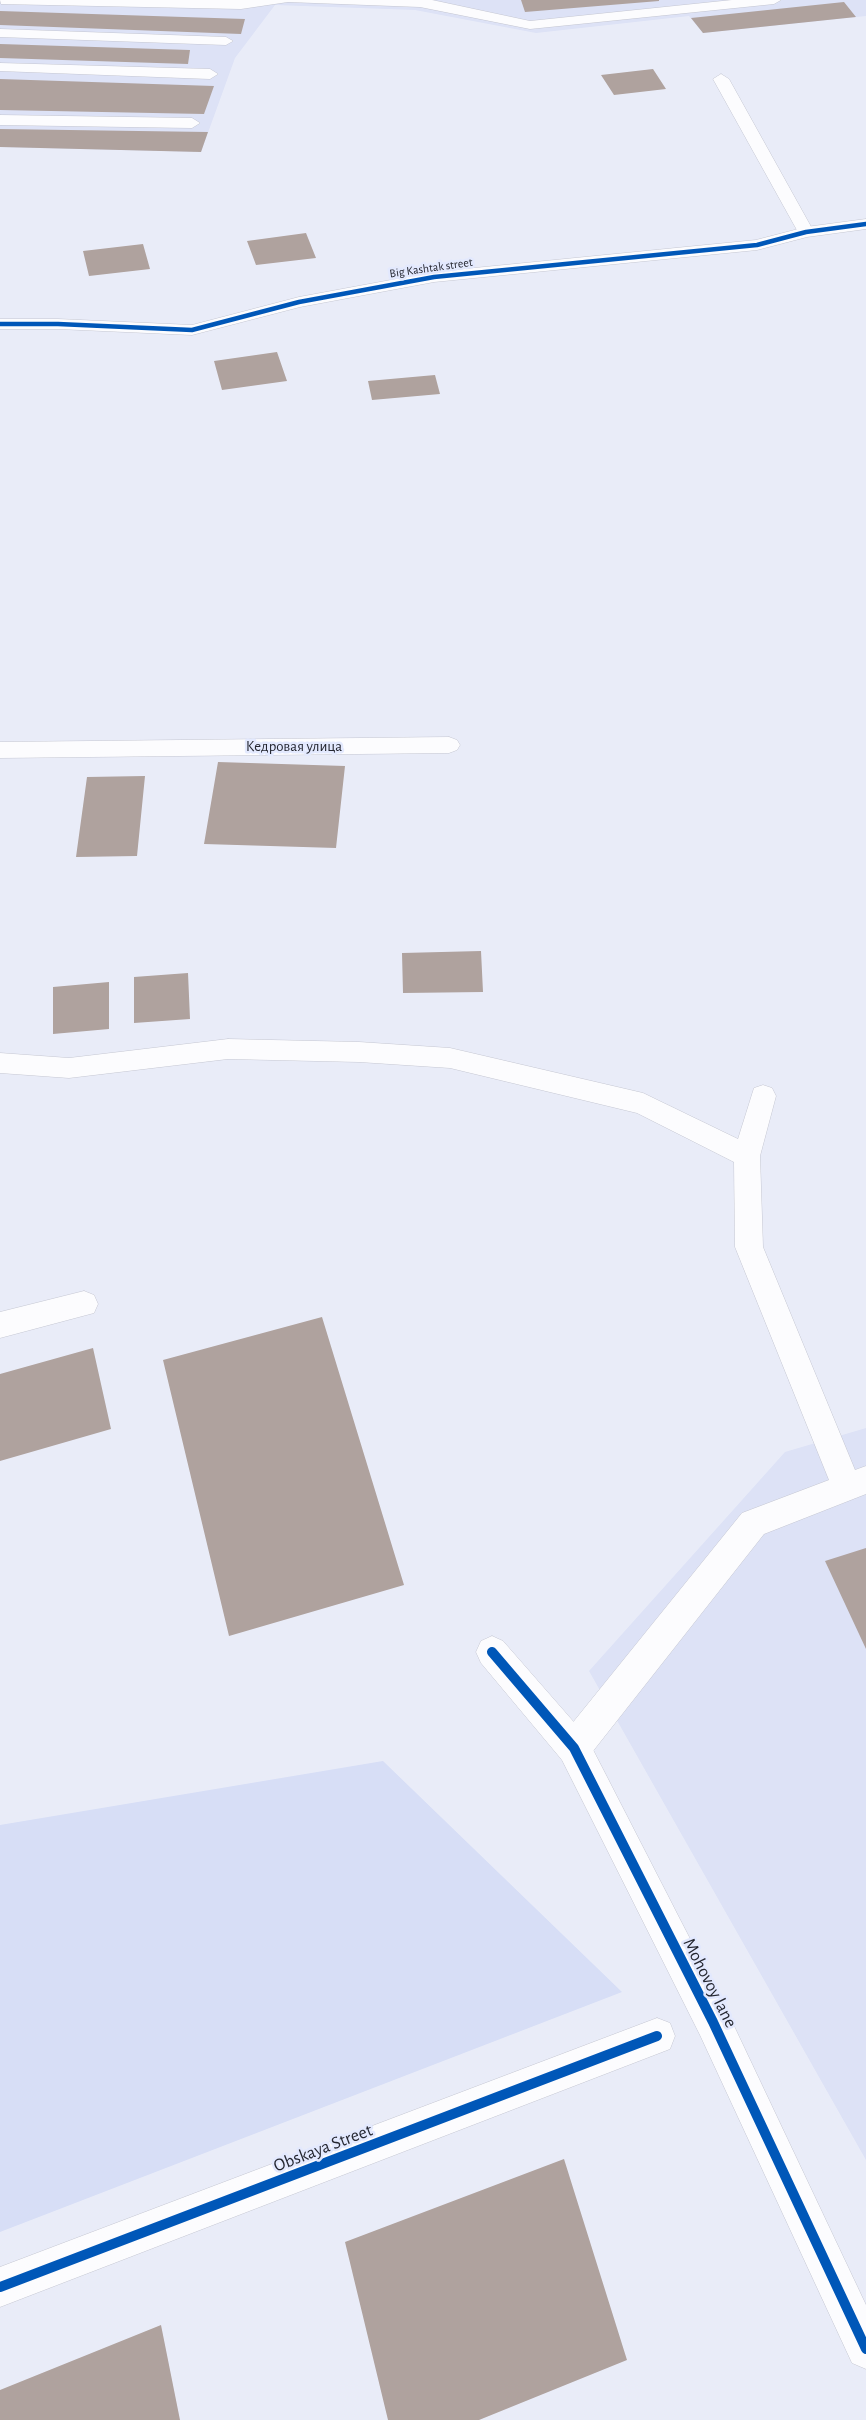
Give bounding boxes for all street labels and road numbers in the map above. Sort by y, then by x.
street label: Big Kashtak street [389,255,473,281]
street label: Кедровая улица [246,737,342,755]
street label: Mohovoy lane [678,1935,742,2031]
street label: Obskaya Street [270,2119,376,2177]

